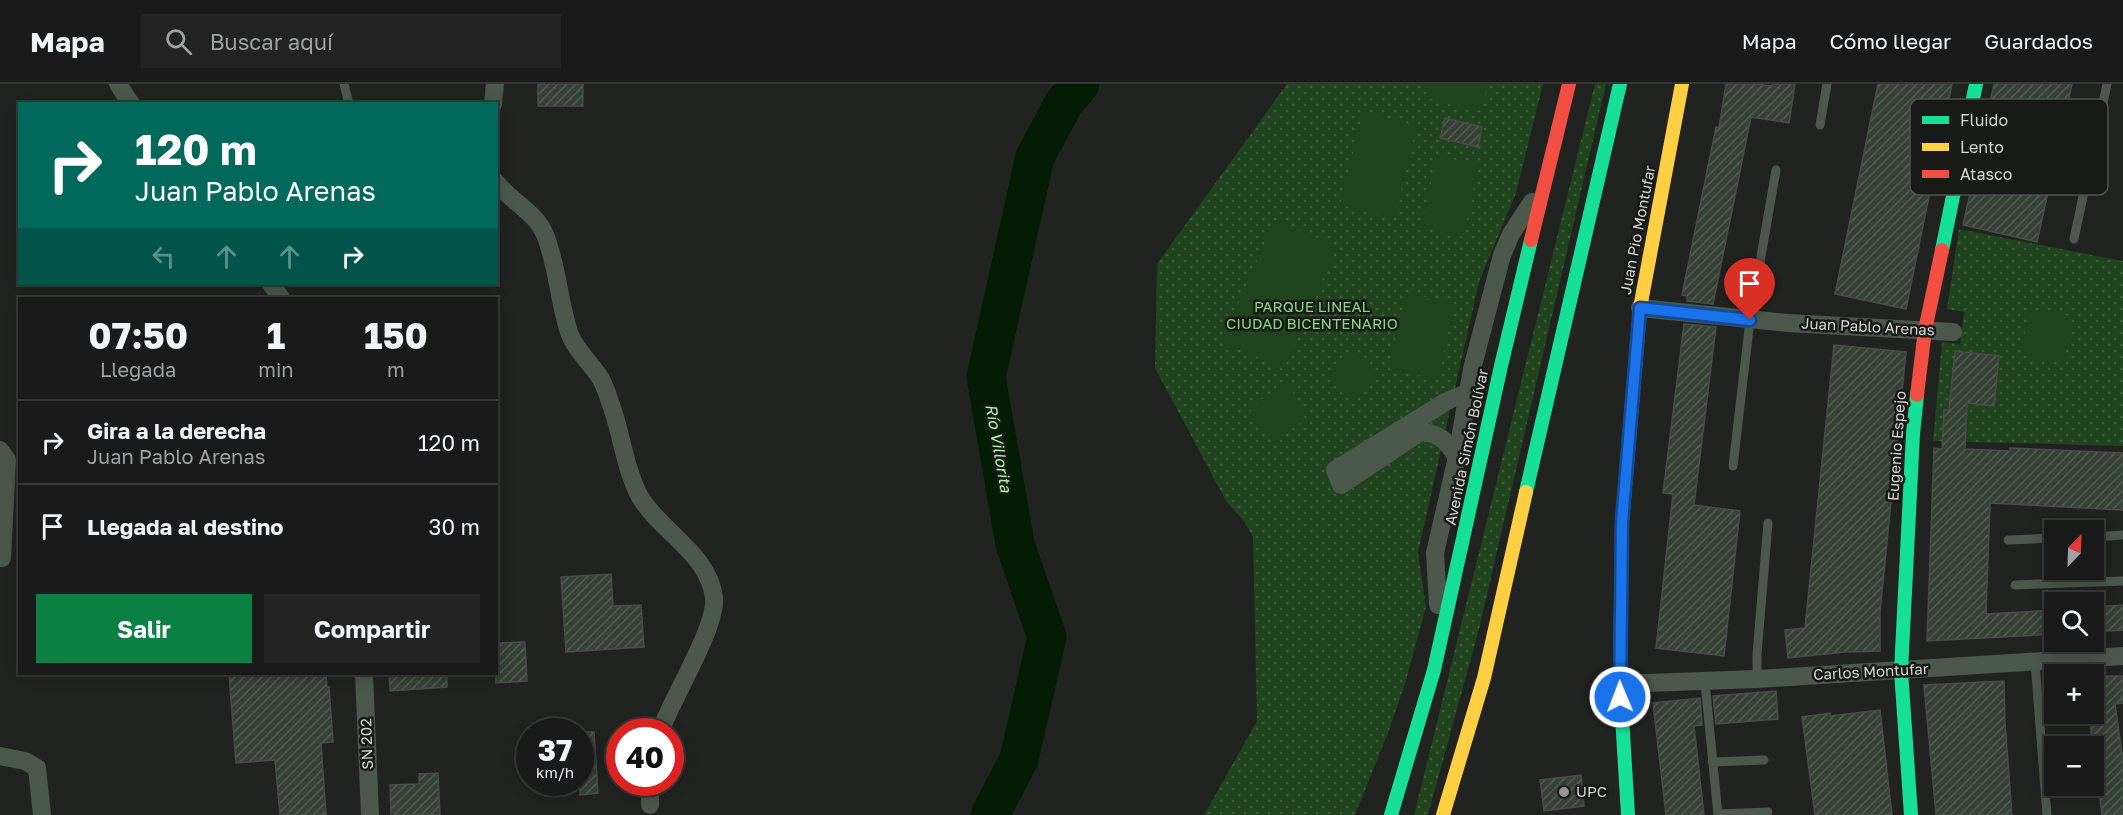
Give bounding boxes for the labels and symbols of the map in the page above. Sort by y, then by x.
legend [1910,99,2108,195]
text: Fluido [1960,110,2008,130]
text: Lento [1960,137,2004,157]
street label: Juan Pio Montufar [1616,164,1658,296]
text: Atasco [1960,164,2012,184]
pin [1724,258,1775,320]
park label: PARQUE LINEAL CIUDAD BICENTENARIO [1226,297,1398,332]
street label: Juan Pablo Arenas [1801,314,1935,338]
street label: Avenida Simón Bolívar [1441,367,1491,527]
street label: Eugenio Espejo [1883,390,1909,502]
water label: Río Villorita [981,402,1017,495]
north arrow [2044,520,2104,580]
street label: Carlos Montufar [1813,659,1929,683]
position arrow [1588,665,1652,729]
street label: SN 202 [356,718,376,770]
speed limit sign: 40 [606,718,684,796]
place label: UPC [1576,782,1607,800]
marker: UPC [1557,785,1571,799]

